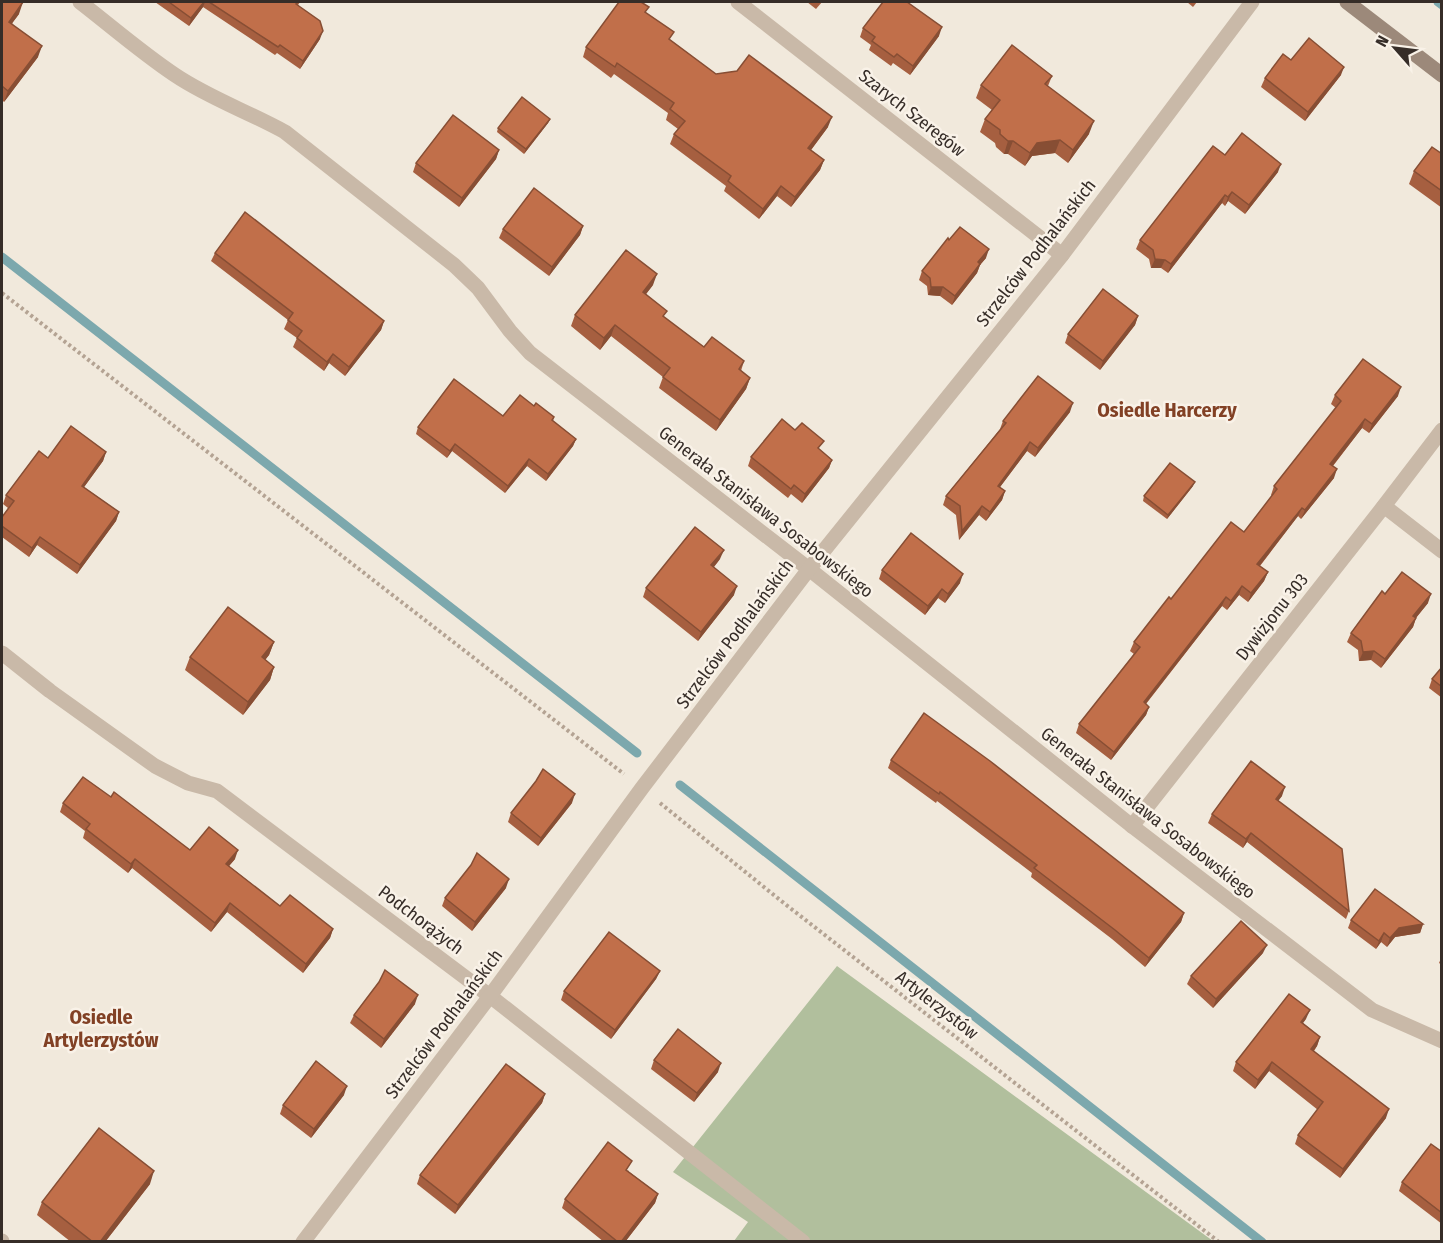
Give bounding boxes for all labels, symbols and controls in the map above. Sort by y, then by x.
north arrow [1365,18,1425,78]
text: N [1372,32,1393,50]
street label: Szarych Szeregów [854,65,970,161]
street label: Strzelców Podhalańskich [972,175,1100,331]
district label: Osiedle Harcerzy [1097,398,1237,422]
street label: Generała Stanisława Sosabowskiego [654,421,878,603]
street label: Strzelców Podhalańskich [672,555,798,713]
street label: Dywizjonu 303 [1231,569,1313,665]
street label: Generała Stanisława Sosabowskiego [1036,722,1260,904]
street label: Podchorążych [374,881,468,959]
street label: Strzelców Podhalańskich [381,945,507,1103]
street label: Artylerzystów [891,966,983,1044]
district label: Osiedle Artylerzystów [43,1005,159,1052]

